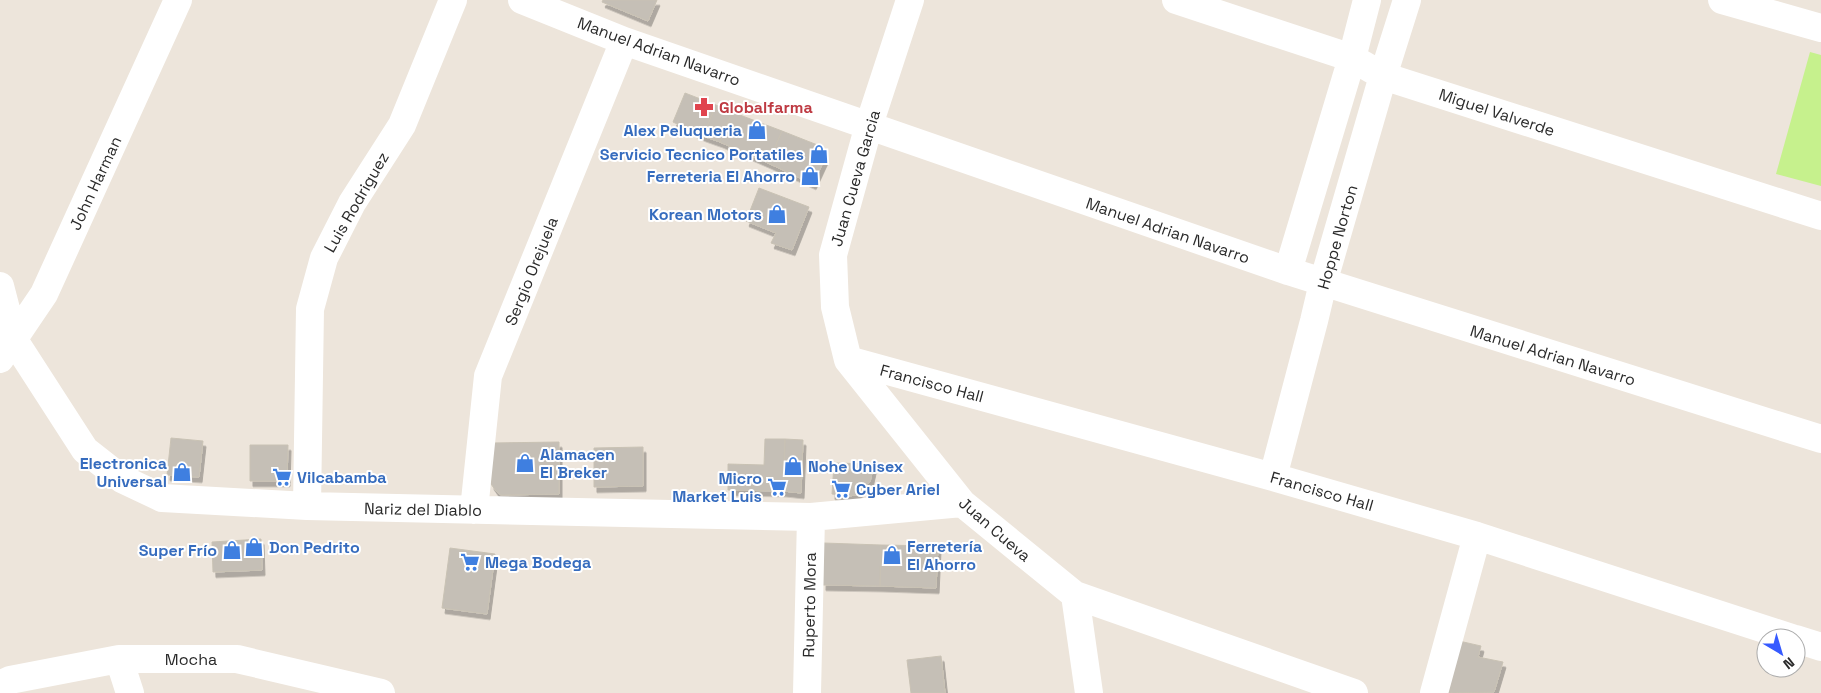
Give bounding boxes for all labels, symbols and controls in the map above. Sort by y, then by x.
street label: Manuel Adrian Navarro [574,12,743,91]
street label: Miguel Valverde [1436,84,1558,141]
pharmacy icon: Globalfarma [693,96,715,118]
place label: Globalfarma [719,97,813,118]
street label: Juan Cueva Garcia [826,107,885,249]
shop icon: Alex Peluqueria [746,119,768,141]
place label: Alex Peluqueria [623,120,742,141]
street label: John Harman [65,133,126,234]
shop icon: Servicio Tecnico Portatiles [808,143,830,165]
place label: Servicio Tecnico Portatiles [600,144,804,165]
street label: Luis Rodriguez [319,148,394,256]
shop icon: Ferreteria El Ahorro [799,165,821,187]
place label: Ferreteria El Ahorro [647,166,795,187]
street label: Hoppe Norton [1313,182,1362,292]
street label: Manuel Adrian Navarro [1083,193,1253,268]
shop icon: Korean Motors [766,203,788,225]
place label: Korean Motors [649,204,762,225]
street label: Sergio Orejuela [500,214,563,329]
street label: Manuel Adrian Navarro [1468,320,1638,391]
street label: Francisco Hall [878,360,986,407]
place label: Alamacen El Breker [540,444,615,483]
shop icon: Alamacen El Breker [514,452,536,474]
place label: Electronica Universal [80,453,167,492]
shop icon: Nohe Unisex [782,455,804,477]
place label: Nohe Unisex [808,456,904,477]
shop icon: Electronica Universal [171,461,193,483]
supermarket icon: Vilcabamba [271,466,293,488]
place label: Vilcabamba [297,467,387,488]
street label: Francisco Hall [1268,467,1376,516]
place label: Micro Market Luis [672,468,762,507]
supermarket icon: Micro Market Luis [766,476,788,498]
supermarket icon: Cyber Ariel [830,478,852,500]
place label: Cyber Ariel [856,479,940,500]
street label: Juan Cueva [954,492,1035,566]
street label: Nariz del Diablo [364,498,482,521]
shop icon: Don Pedrito [243,536,265,558]
place label: Ferretería El Ahorro [907,536,982,575]
place label: Don Pedrito [269,537,360,558]
shop icon: Super Frío [221,539,243,561]
place label: Super Frío [139,540,217,561]
shop icon: Ferretería El Ahorro [881,544,903,566]
supermarket icon: Mega Bodega [459,551,481,573]
place label: Mega Bodega [485,552,591,573]
street label: Ruperto Mora [798,552,821,658]
north arrow [1756,628,1806,678]
street label: Mocha [165,649,217,670]
text: N [1780,653,1798,673]

